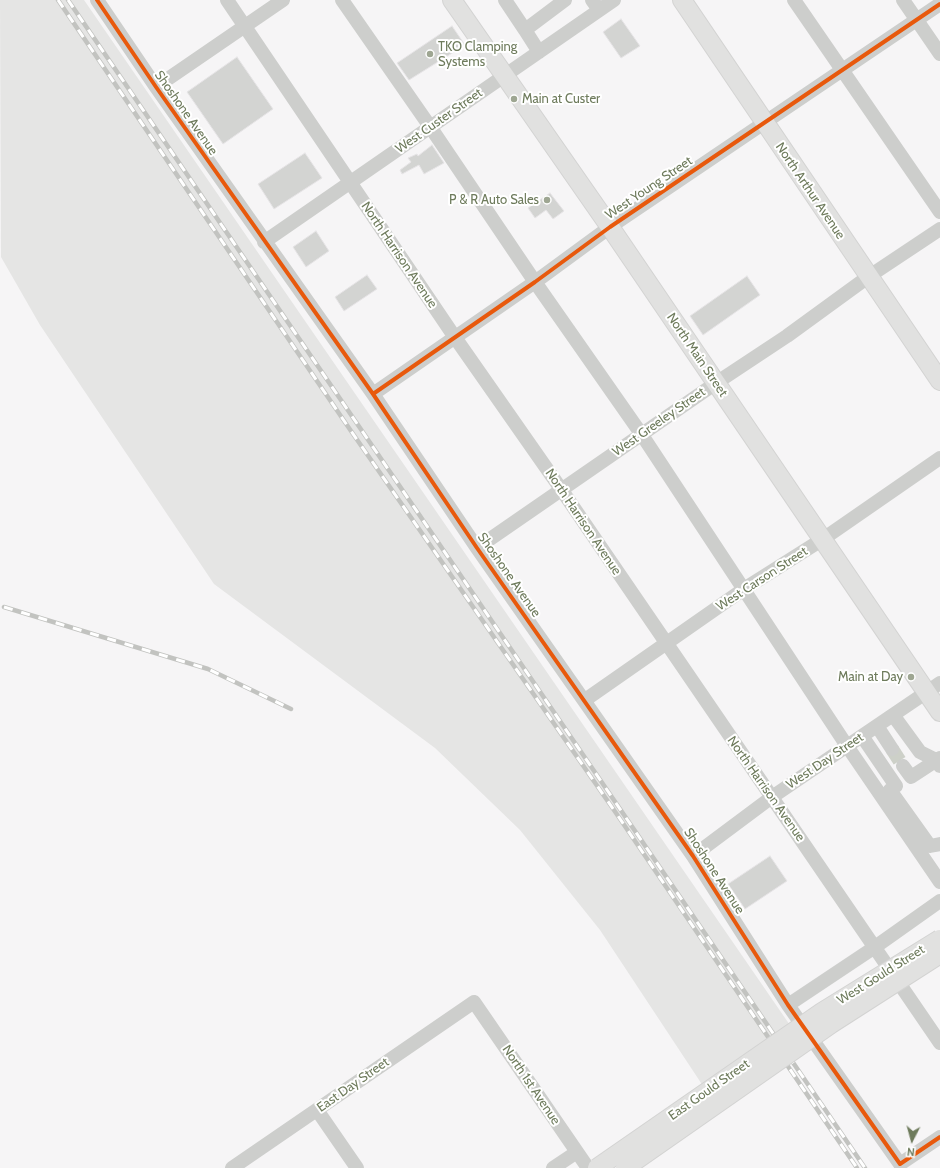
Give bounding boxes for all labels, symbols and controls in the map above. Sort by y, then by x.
place label: TKO Clamping Systems [438,39,517,70]
marker: TKO Clamping Systems [425,49,435,59]
street label: Shoshone Avenue [151,68,221,158]
street label: West Custer Street [393,85,485,157]
place label: Main at Custer [522,91,600,107]
marker: Main at Custer [509,94,519,104]
street label: North Arthur Avenue [772,140,848,242]
street label: West Young Street [603,153,695,223]
place label: P & R Auto Sales [449,192,539,208]
marker: P & R Auto Sales [542,195,552,205]
street label: North Harrison Avenue [358,199,440,311]
street label: North Main Street [663,310,731,400]
street label: West Greeley Street [610,384,708,460]
street label: North Harrison Avenue [542,466,624,578]
street label: Shoshone Avenue [474,530,544,620]
street label: West Carson Street [713,544,811,614]
place label: Main at Day [838,669,903,685]
marker: Main at Day [906,672,916,682]
street label: West Day Street [784,730,866,792]
street label: North Harrison Avenue [724,733,808,845]
street label: Shoshone Avenue [680,825,748,917]
street label: West Gould Street [834,942,928,1008]
street label: North 1st Avenue [499,1042,563,1128]
street label: East Day Street [314,1054,392,1116]
street label: East Gould Street [665,1056,753,1124]
north arrow [892,1120,932,1160]
text: N [906,1145,915,1159]

